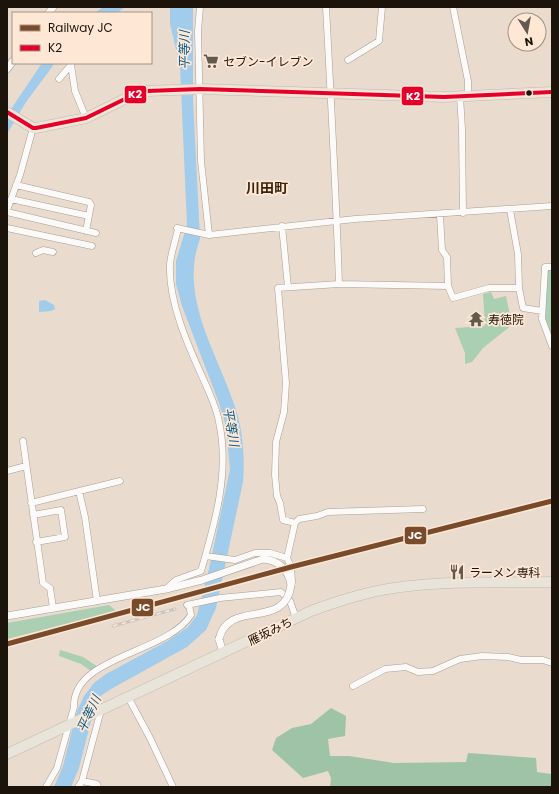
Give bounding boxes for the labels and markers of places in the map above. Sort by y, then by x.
supermarket icon: セブン-イレブン [202,52,220,70]
place label: セブン-イレブン [223,53,314,70]
unlabelled marker [524,88,534,98]
temple icon: 寿徳院 [467,310,485,328]
place label: 寿徳院 [488,311,524,328]
restaurant icon: ラーメン専科 [448,563,466,581]
place label: ラーメン専科 [469,564,541,581]

